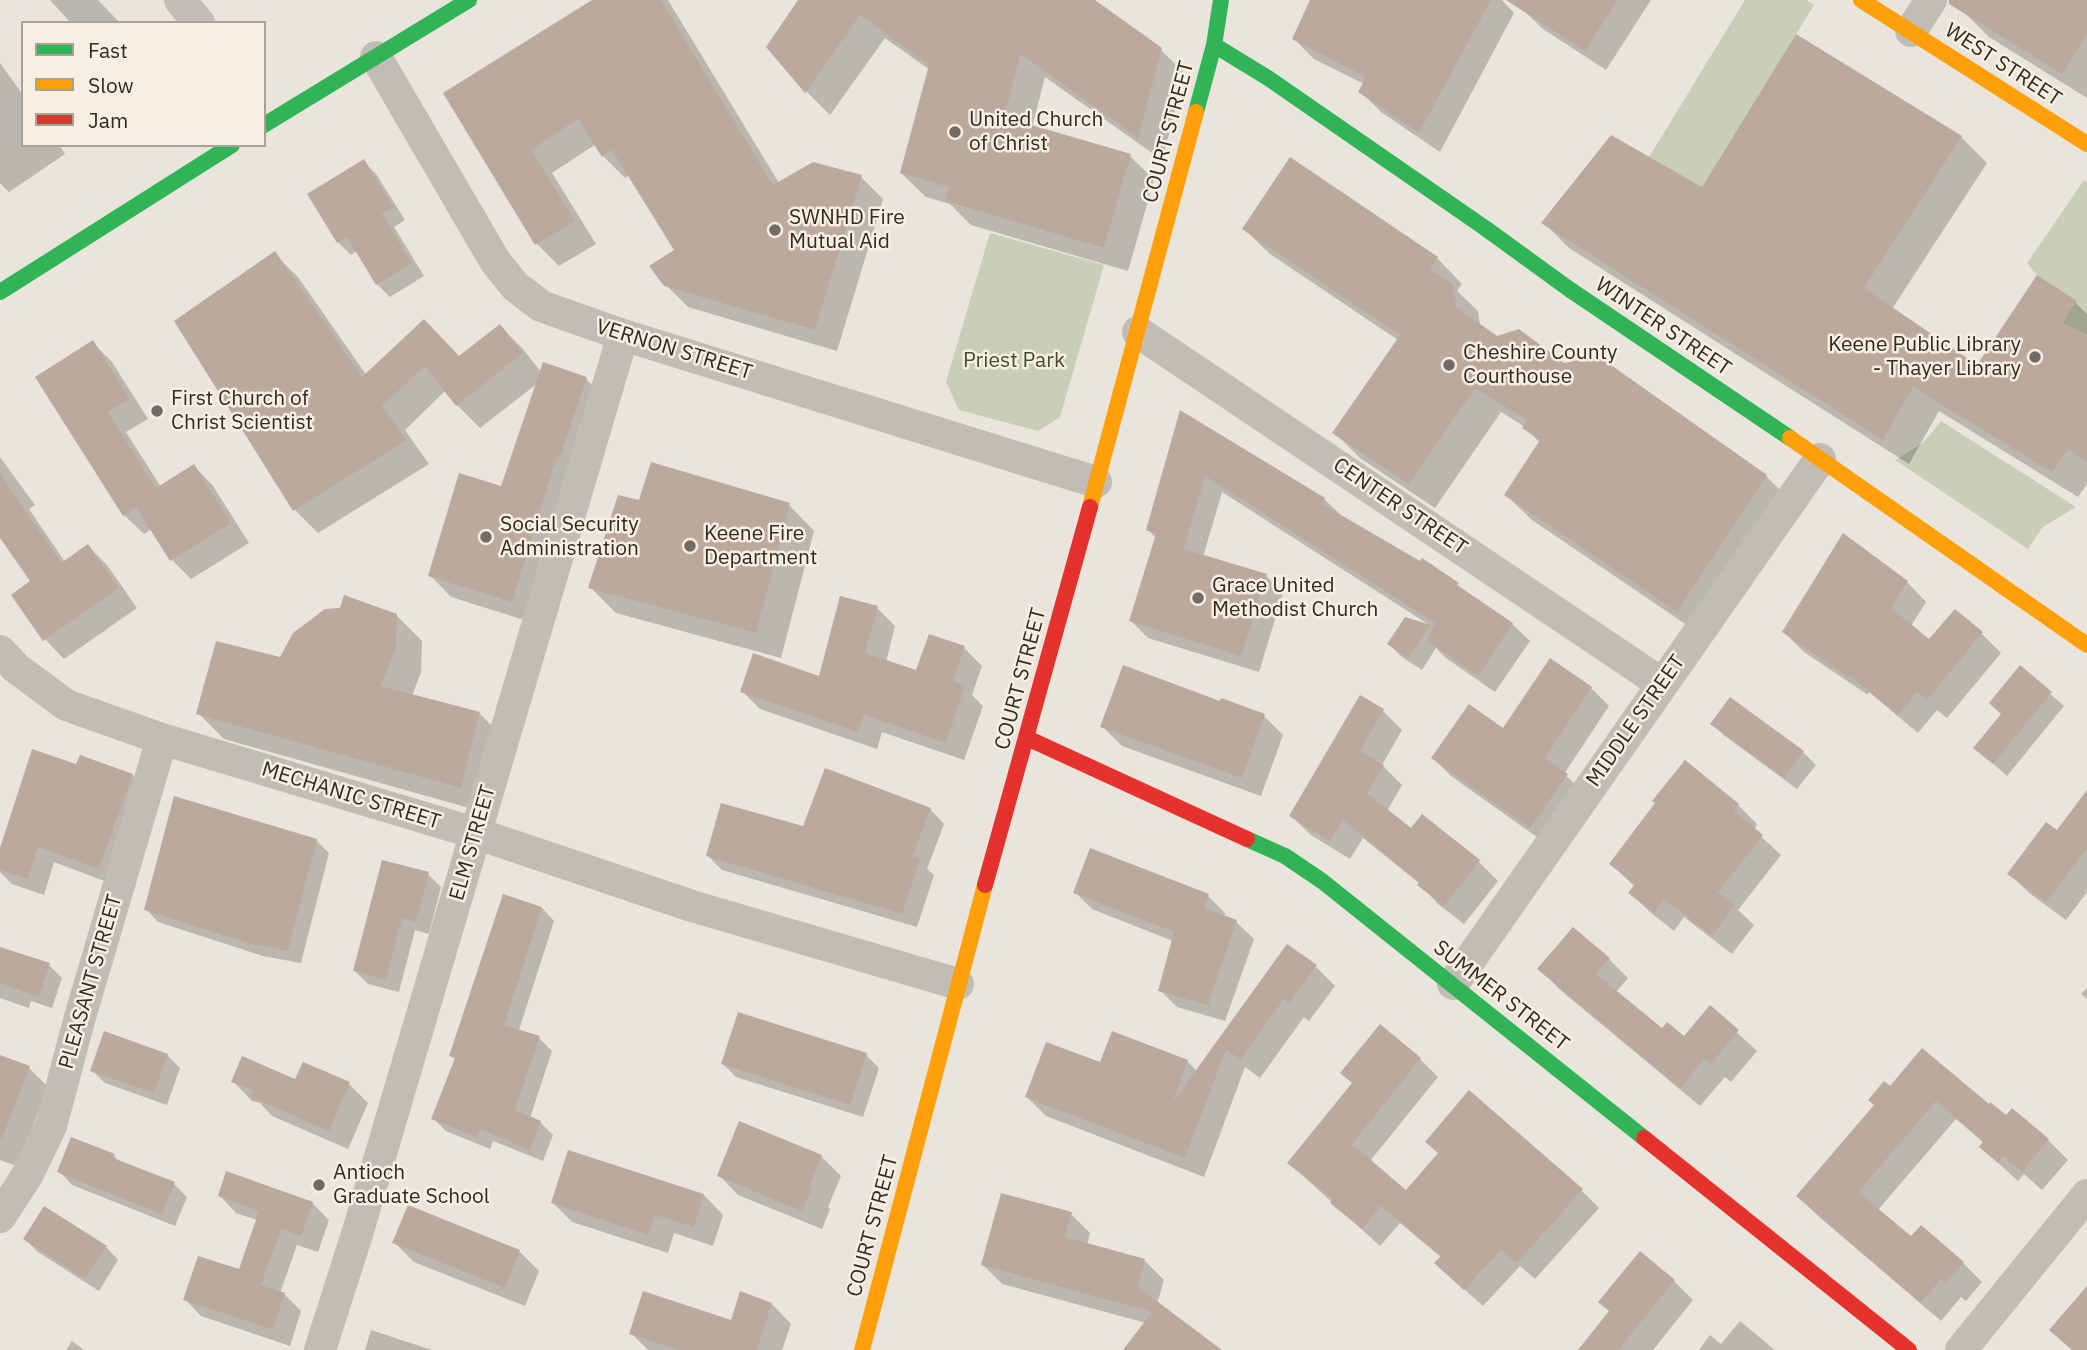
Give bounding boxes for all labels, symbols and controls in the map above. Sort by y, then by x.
street label: WEST STREET [1940,18,2066,112]
legend [21,21,266,147]
text: Fast [88,36,128,64]
street label: COURT STREET [1138,58,1200,206]
text: Slow [88,71,134,99]
text: Jam [88,106,128,134]
place label: United Church of Christ [969,107,1103,157]
marker: United Church of Christ [947,124,963,140]
place label: SWNHD Fire Mutual Aid [789,205,905,255]
marker: SWNHD Fire Mutual Aid [767,222,783,238]
street label: WINTER STREET [1590,272,1736,382]
street label: VERNON STREET [593,314,755,386]
place label: Keene Public Library - Thayer Library [1828,332,2021,382]
place label: Cheshire County Courthouse [1463,340,1617,390]
park label: Priest Park [963,348,1065,374]
marker: Keene Public Library - Thayer Library [2027,349,2043,365]
marker: Cheshire County Courthouse [1441,357,1457,373]
place label: First Church of Christ Scientist [171,386,313,436]
marker: First Church of Christ Scientist [149,403,165,419]
street label: CENTER STREET [1328,453,1472,561]
place label: Social Security Administration [500,512,639,562]
place label: Keene Fire Department [704,521,817,571]
marker: Social Security Administration [478,529,494,545]
marker: Keene Fire Department [682,538,698,554]
place label: Grace United Methodist Church [1212,573,1378,623]
marker: Grace United Methodist Church [1190,590,1206,606]
street label: COURT STREET [990,605,1052,753]
street label: MIDDLE STREET [1581,650,1691,792]
street label: MECHANIC STREET [258,757,444,835]
street label: ELM STREET [445,783,501,903]
street label: PLEASANT STREET [54,892,128,1072]
street label: SUMMER STREET [1428,935,1574,1057]
street label: COURT STREET [842,1152,904,1300]
place label: Antioch Graduate School [333,1160,489,1210]
marker: Antioch Graduate School [311,1177,327,1193]

